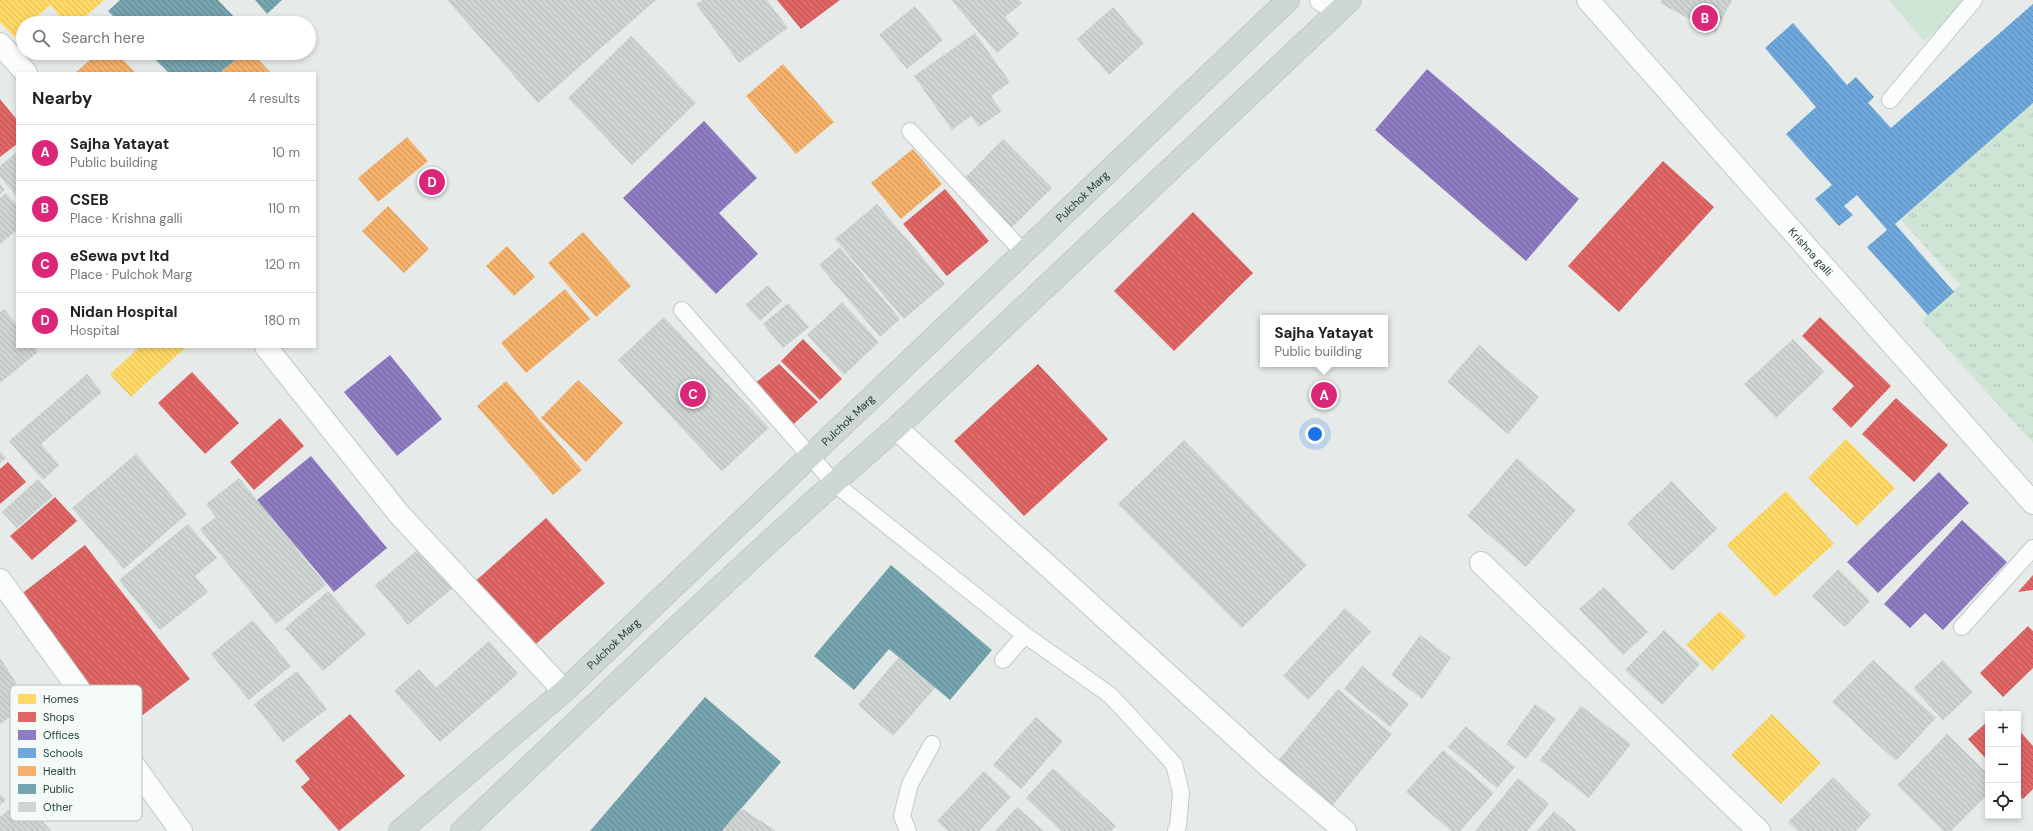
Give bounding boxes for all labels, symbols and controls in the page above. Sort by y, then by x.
pin: B [1692,3,1718,33]
search box [16,16,316,60]
icon: search [30,27,52,49]
text: Search here [62,28,145,48]
text: Nearby [32,87,92,109]
text: 4 results [248,90,300,107]
text: Sajha Yatayat [70,134,169,154]
text: A [40,144,50,161]
text: 10 m [272,144,300,161]
text: Public building [70,154,158,171]
pin: D [419,167,445,197]
street label: Pulchok Marg [1053,168,1112,225]
text: CSEB [70,190,108,210]
text: B [41,200,49,217]
text: 110 m [268,200,300,217]
text: Place · Krishna galli [70,210,183,227]
street label: Krishna galli [1786,225,1836,279]
text: eSewa pvt ltd [70,246,169,266]
text: C [40,256,50,273]
text: 120 m [265,256,300,273]
text: Place · Pulchok Marg [70,266,192,283]
text: Nidan Hospital [70,302,178,322]
text: D [40,312,50,329]
text: 180 m [264,312,300,329]
popup [1260,315,1388,367]
text: Hospital [70,322,119,339]
text: Sajha Yatayat [1274,323,1374,343]
text: Public building [1274,343,1362,360]
pin: C [680,379,706,409]
pin: A [1311,380,1337,410]
street label: Pulchok Marg [818,392,877,449]
your location [1305,424,1325,444]
street label: Pulchok Marg [584,615,643,672]
legend [10,685,142,821]
text: Homes [43,692,79,706]
text: Shops [43,710,75,724]
map controls [1985,711,2021,819]
button: + [1985,711,2021,747]
text: Offices [43,728,80,742]
text: Schools [43,746,83,760]
button: − [1985,747,2021,783]
text: Health [43,764,76,778]
text: Public [43,782,74,796]
button: locate [1985,783,2021,819]
text: Other [43,800,72,814]

